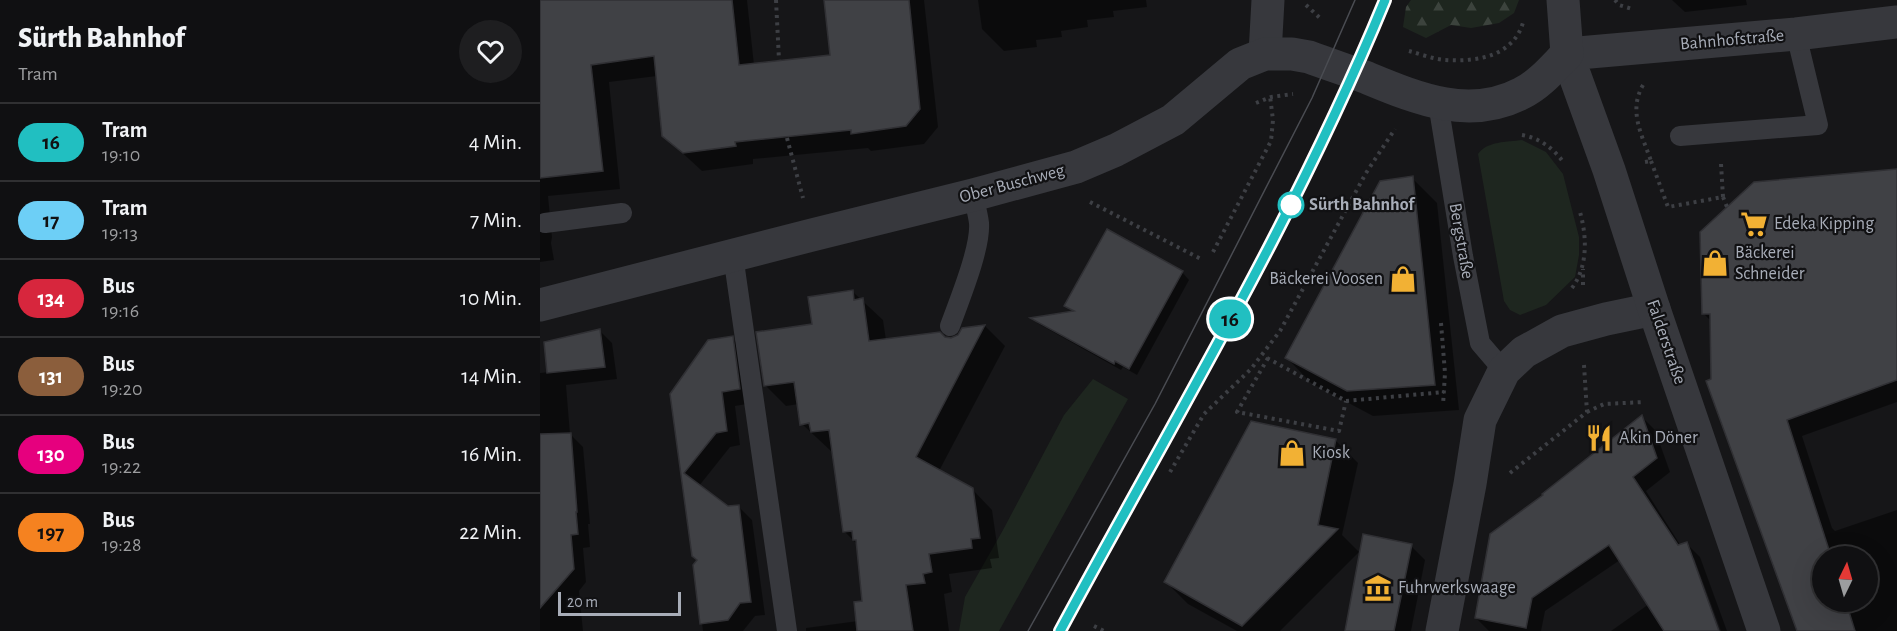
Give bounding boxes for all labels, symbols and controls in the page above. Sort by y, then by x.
button: heart [459,20,522,83]
text: Sürth Bahnhof [18,25,185,53]
street label: Bahnhofstraße [1679,26,1785,54]
text: Tram [18,64,58,84]
text: Tram [102,119,147,141]
text: 4 Min. [469,131,522,153]
text: 16 [42,132,60,153]
text: 19:10 [102,145,140,165]
street label: Ober Buschweg [958,161,1067,207]
marker: Sürth Bahnhof [1278,192,1304,218]
place label: Sürth Bahnhof [1309,196,1416,214]
text: Tram [102,197,147,219]
street label: Bergstraße [1445,202,1477,280]
text: 7 Min. [470,209,522,231]
supermarket icon: Edeka Kipping [1739,209,1769,239]
text: 17 [43,210,59,231]
place label: Edeka Kipping [1774,215,1874,233]
text: 19:13 [102,223,138,243]
place label: Bäckerei Schneider [1735,244,1805,283]
shop icon: Bäckerei Schneider [1700,248,1730,278]
shop icon: Bäckerei Voosen [1388,264,1418,294]
place label: Bäckerei Voosen [1269,270,1383,288]
text: Bus [102,275,135,297]
text: 10 Min. [460,287,522,309]
text: 134 [37,288,65,309]
street label: Falderstraße [1643,297,1689,387]
line badge: 16 [1203,300,1257,338]
text: 19:16 [102,301,139,321]
text: 16 [1221,309,1239,330]
text: Bus [102,353,135,375]
text: 14 Min. [461,365,522,387]
text: 131 [39,366,63,387]
text: 19:20 [102,379,143,399]
restaurant icon: Akin Döner [1584,423,1614,453]
place label: Akin Döner [1619,429,1698,447]
text: Bus [102,431,135,453]
shop icon: Kiosk [1277,438,1307,468]
text: 16 Min. [461,443,522,465]
text: 130 [37,444,65,465]
place label: Kiosk [1312,444,1351,462]
text: 19:22 [102,457,141,477]
text: Bus [102,509,135,531]
text: 22 Min. [459,521,522,543]
text: 197 [38,522,64,543]
text: 19:28 [102,535,141,555]
north arrow [1812,546,1878,612]
map controls [1812,546,1878,612]
museum icon: Fuhrwerkswaage [1363,573,1393,603]
place label: Fuhrwerkswaage [1398,579,1516,597]
scale bar [558,589,681,616]
text: 20 m [567,594,598,610]

